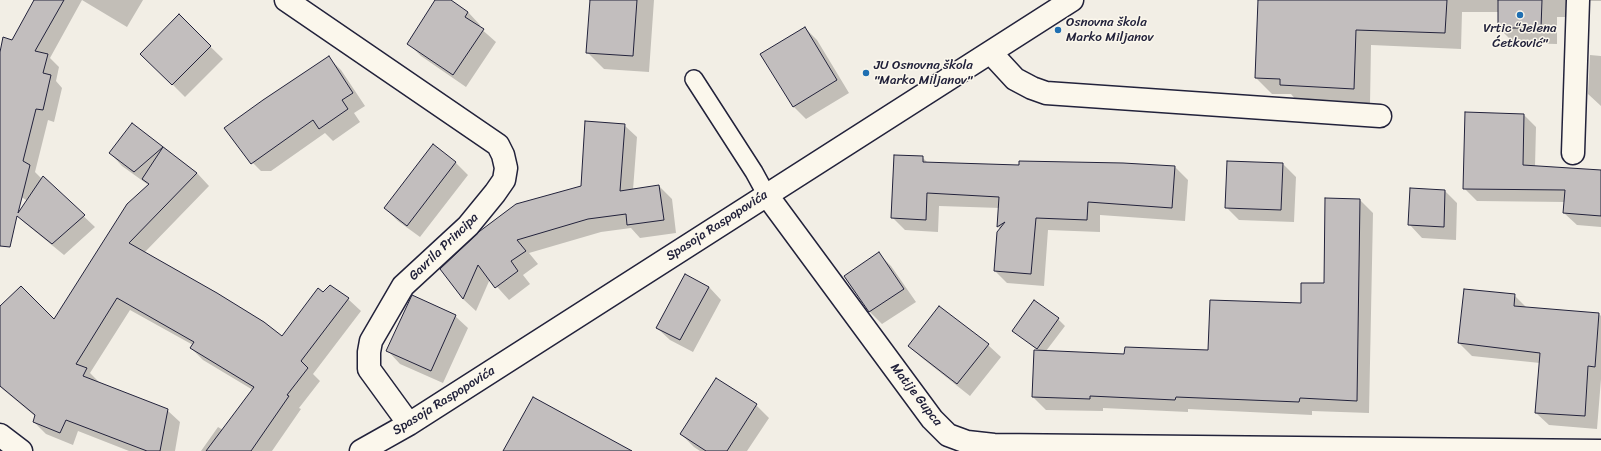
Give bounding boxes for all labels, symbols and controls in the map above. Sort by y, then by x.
marker: Vrtic “Jelena Ćetković" [1515,10,1525,20]
place label: Osnovna škola Marko Miljanov [1066,15,1154,46]
place label: Vrtic “Jelena Ćetković" [1483,21,1557,52]
marker: Osnovna škola Marko Miljanov [1053,25,1063,35]
place label: JU Osnovna škola "Marko Miljanov" [874,58,973,89]
marker: JU Osnovna škola "Marko Miljanov" [861,68,871,78]
street label: Spasoja Raspopovića [663,187,771,265]
street label: Gavrila Principa [406,210,482,284]
street label: Matije Gupca [887,361,945,429]
street label: Spasoja Raspopovića [390,363,498,439]

